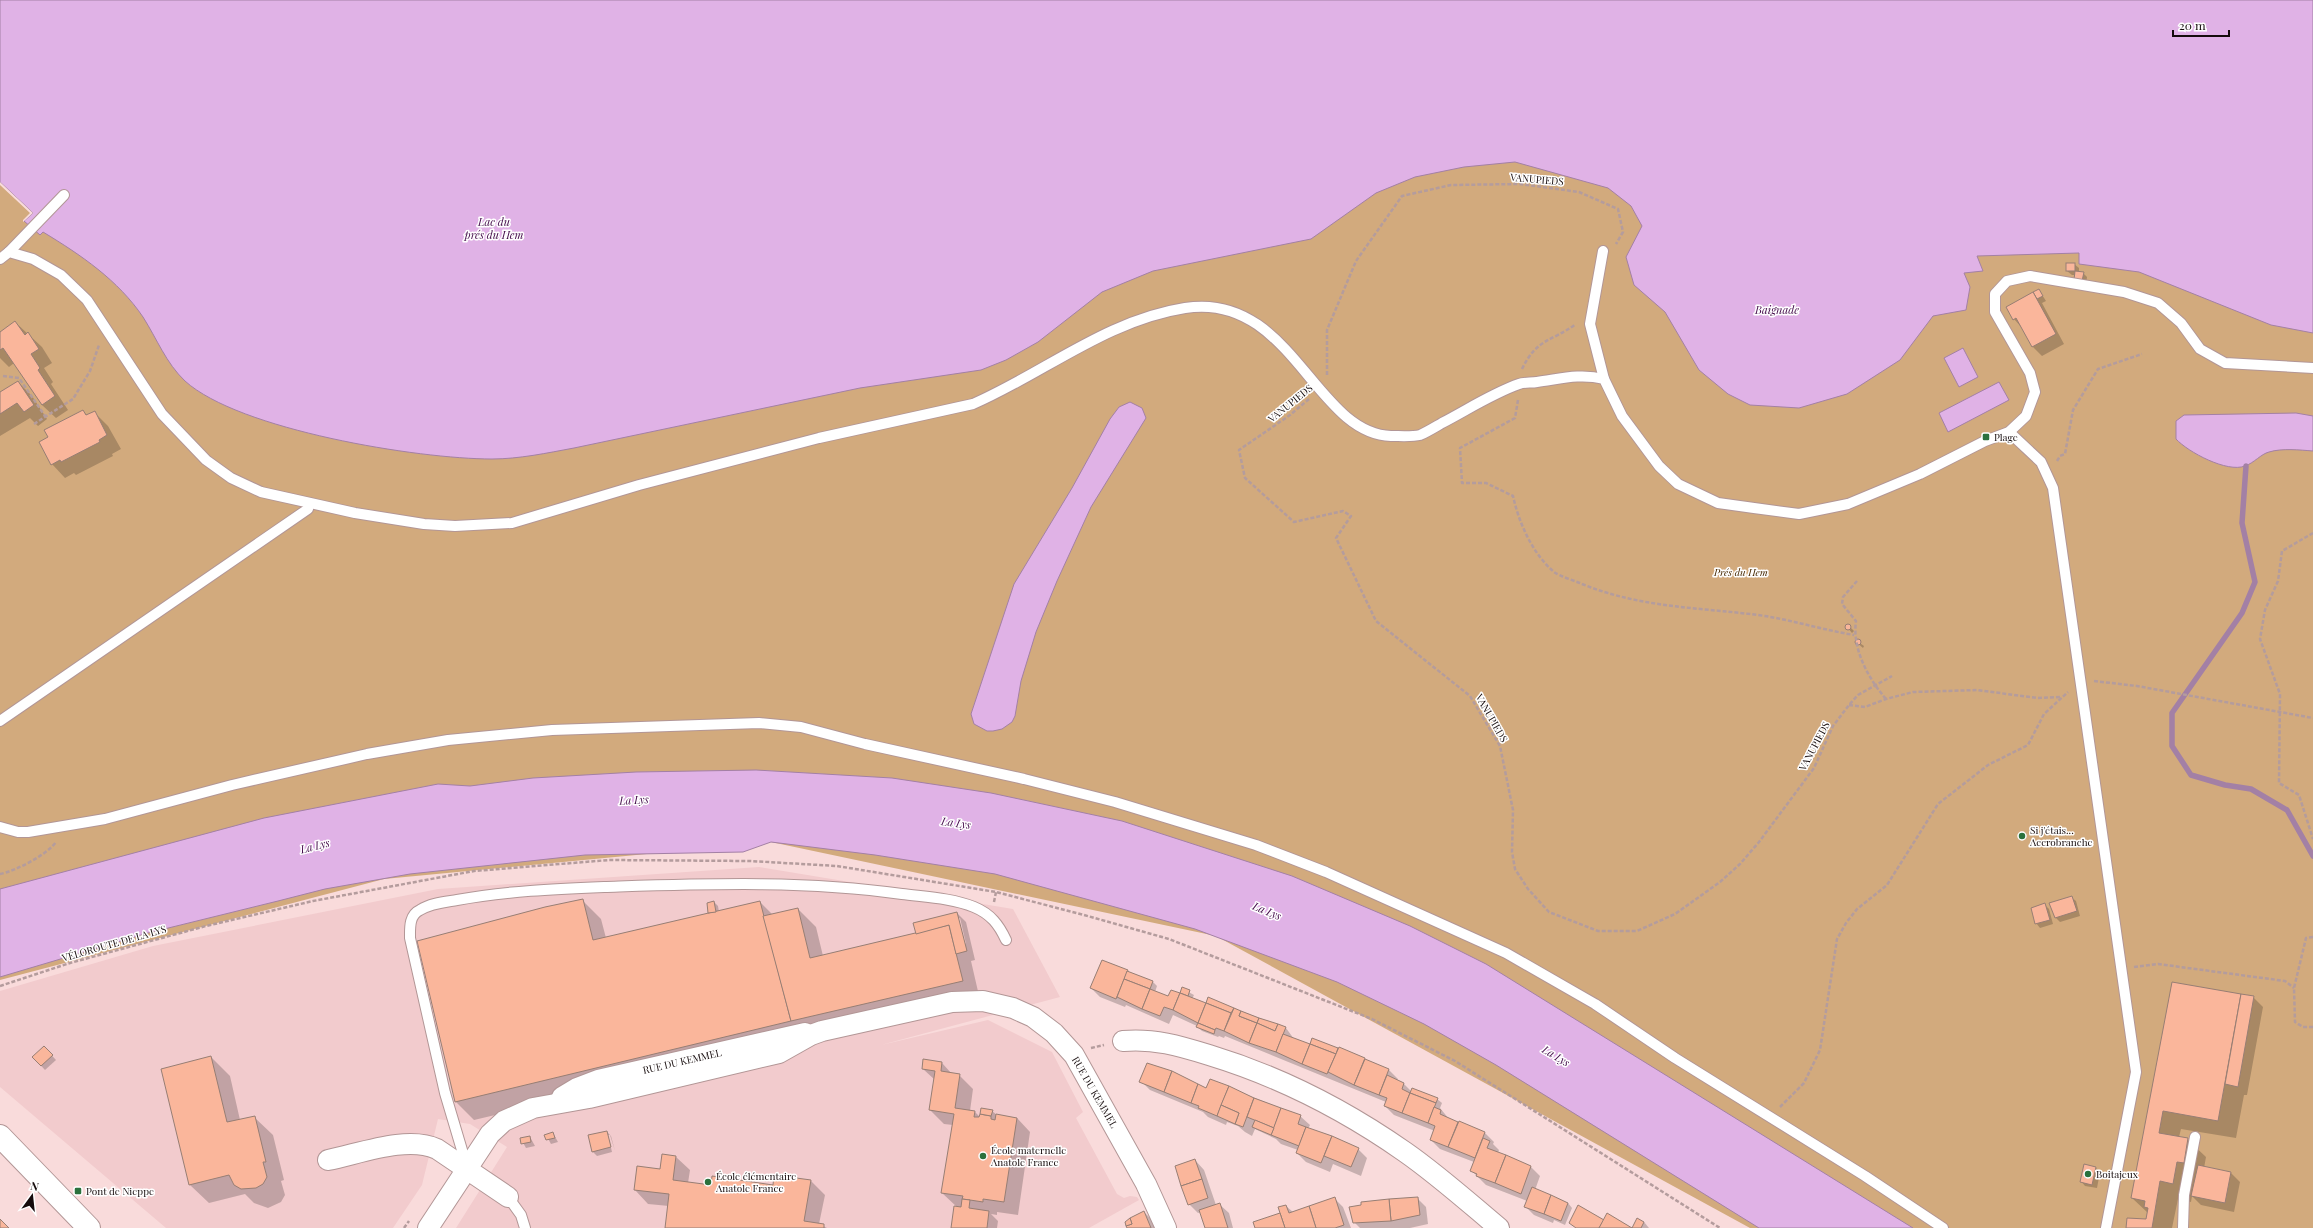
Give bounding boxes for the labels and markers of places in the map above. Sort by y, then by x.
place label: Plage [1994,430,2018,444]
marker: Plage [1981,432,1991,442]
place label: Si j'étais... Accrobranche [2029,823,2093,849]
marker: Si j'étais... Accrobranche [2017,831,2027,841]
place label: École maternelle Anatole France [990,1143,1066,1169]
marker: École maternelle Anatole France [978,1151,988,1161]
place label: Boitajeux [2096,1167,2139,1181]
place label: École élémentaire Anatole France [715,1169,796,1195]
marker: Boitajeux [2083,1169,2093,1179]
marker: École élémentaire Anatole France [703,1177,713,1187]
place label: Pont de Nieppe [86,1184,154,1198]
marker: Pont de Nieppe [73,1186,83,1196]

